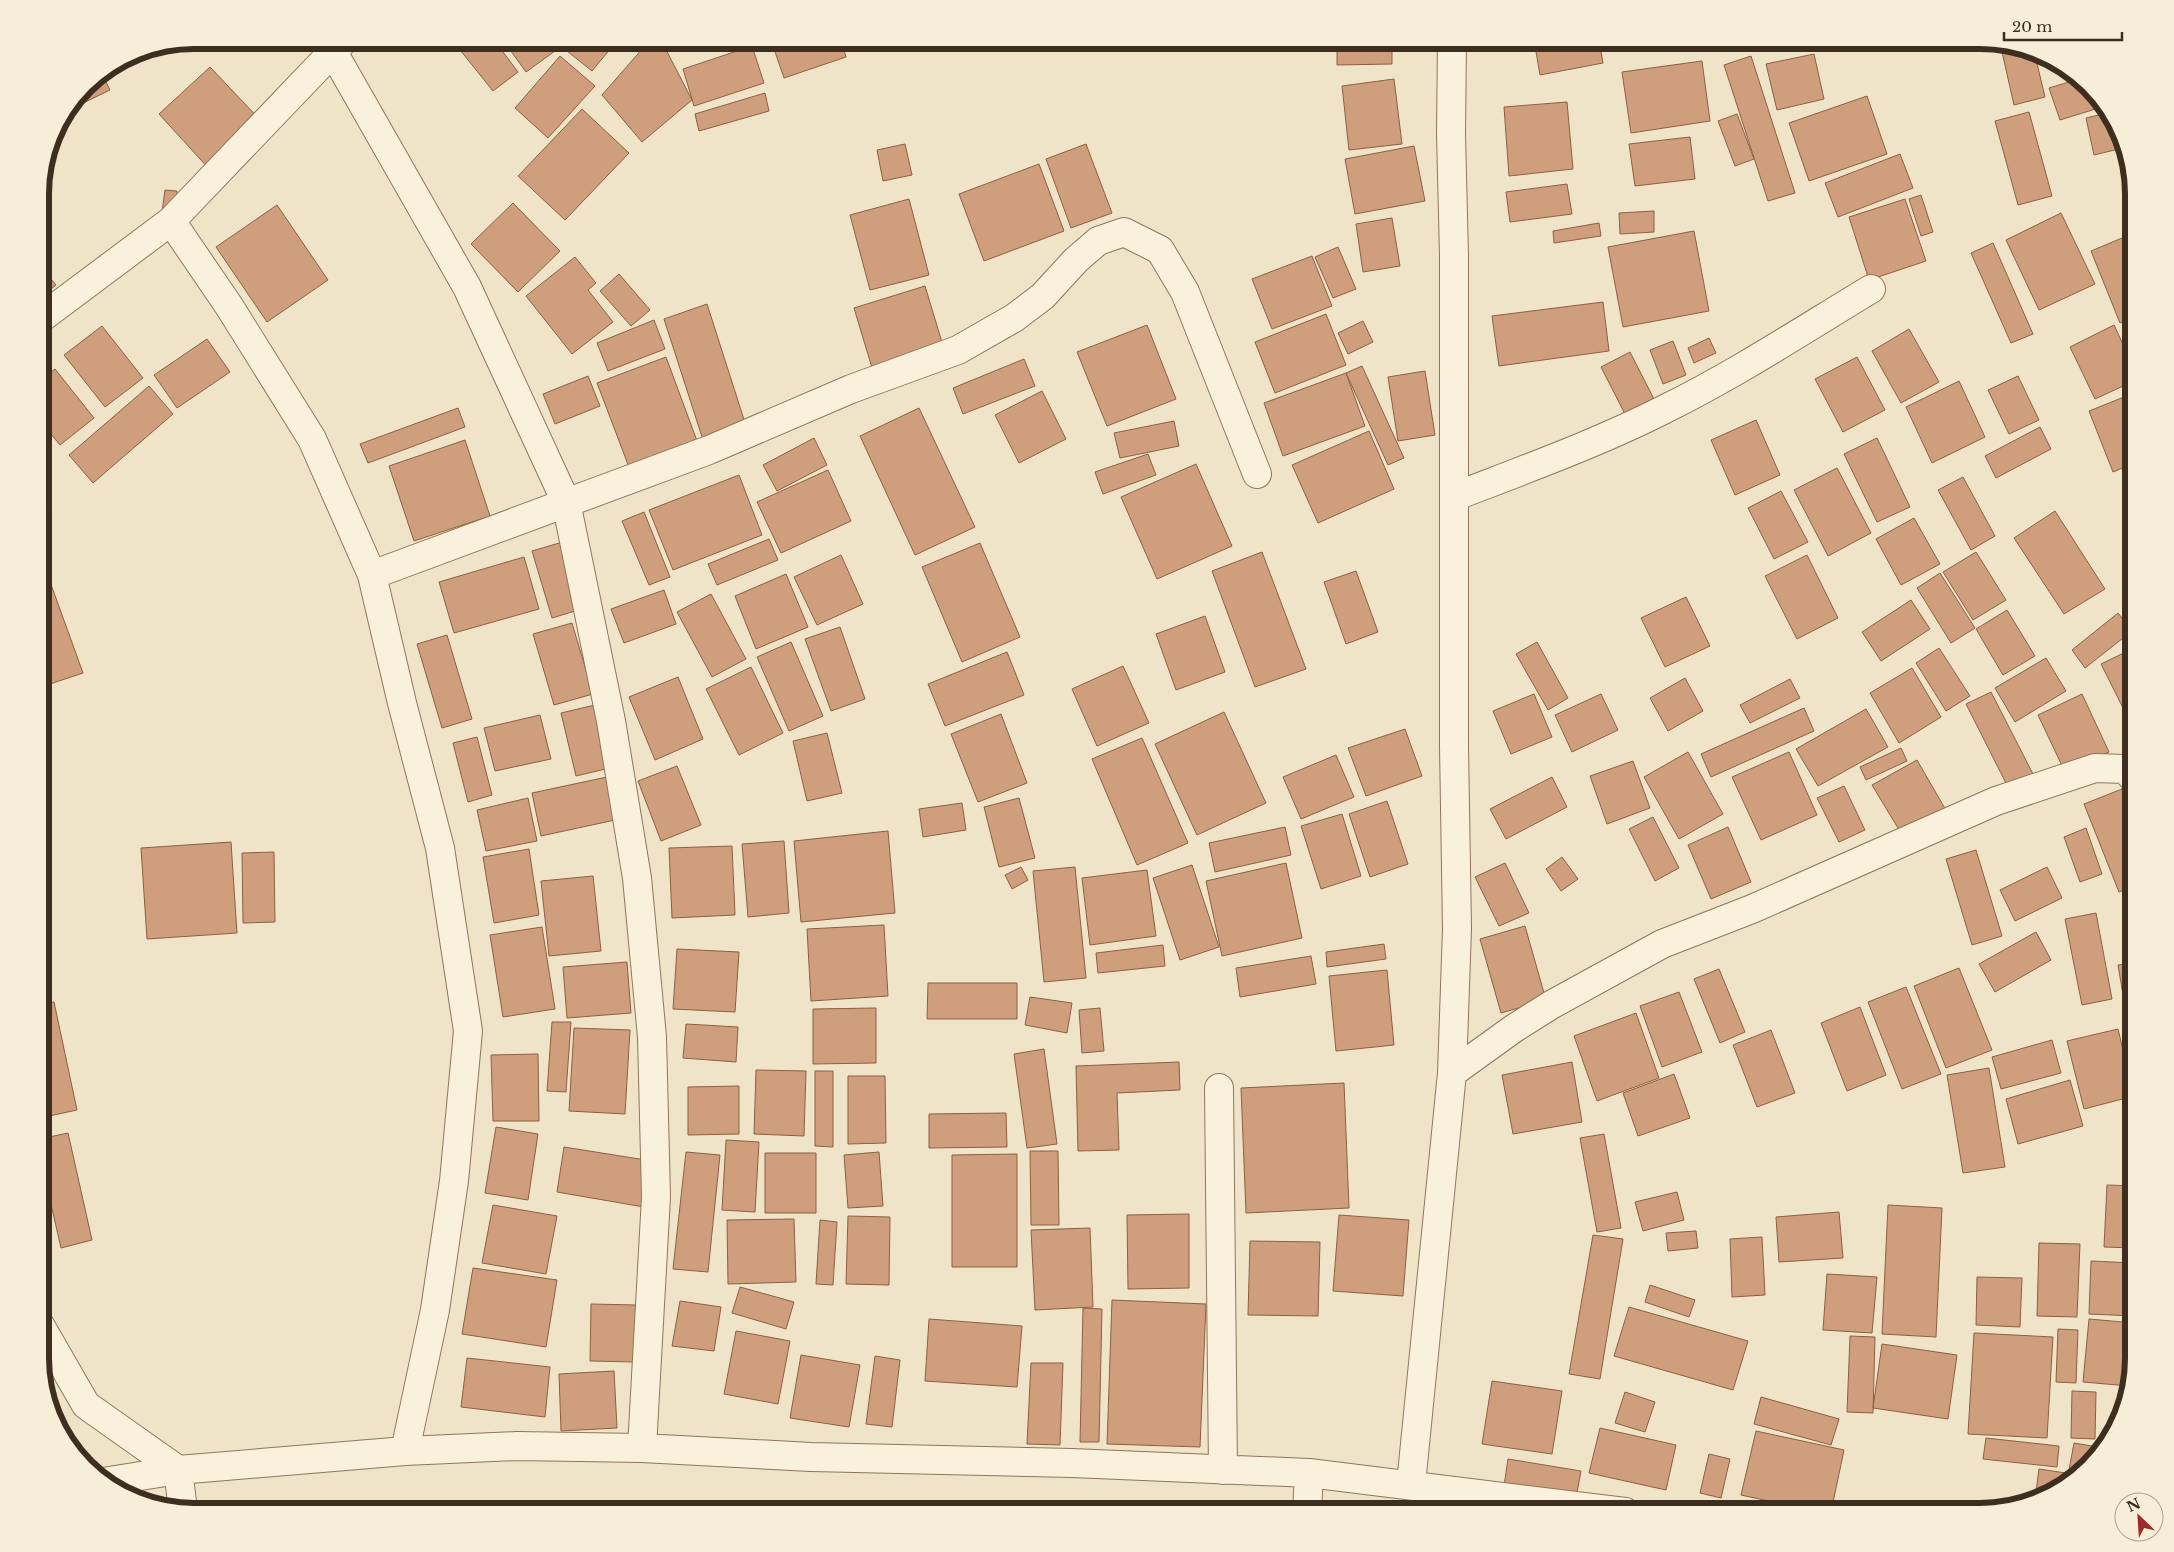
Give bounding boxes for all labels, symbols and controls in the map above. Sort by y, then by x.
scale bar [2004,10,2122,42]
text: 20 m [2012,17,2052,36]
north arrow [2114,1492,2164,1542]
text: N [2124,1494,2143,1516]

